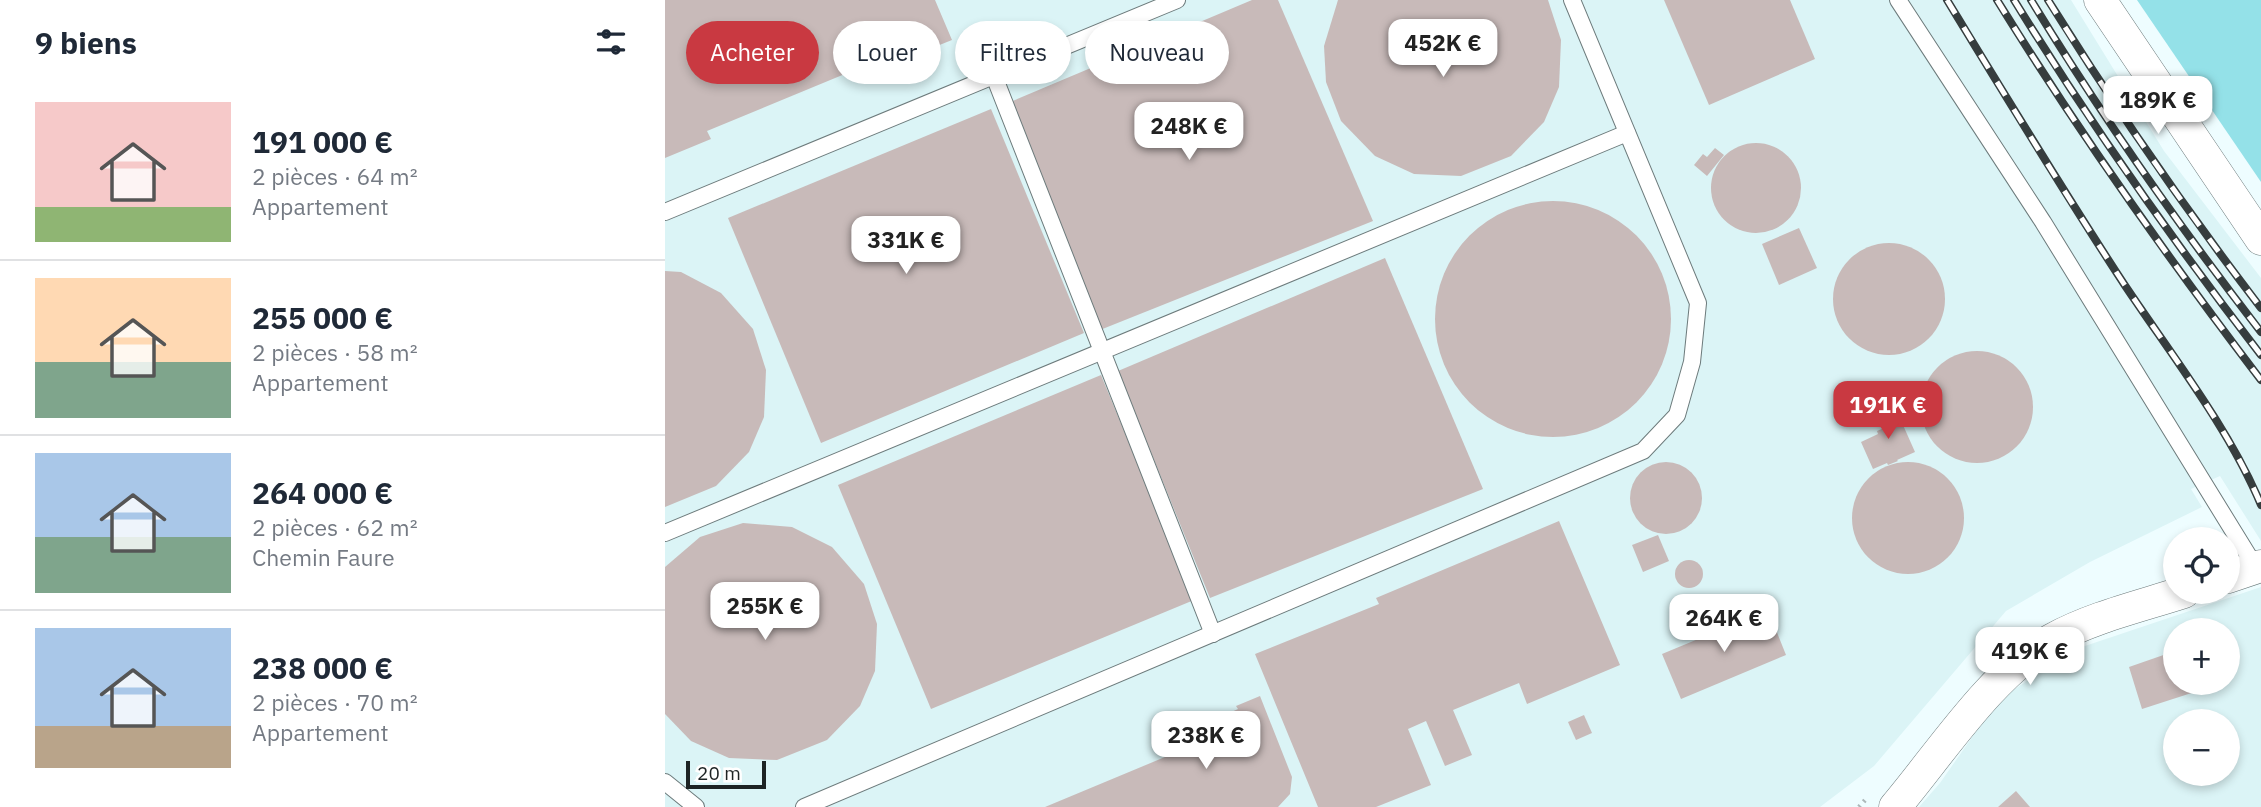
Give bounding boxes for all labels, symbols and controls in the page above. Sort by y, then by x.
pin: 452K € [1386,20,1500,79]
chip: Acheter [686,21,819,84]
chip: Louer [833,21,941,84]
chip: Filtres [955,21,1071,84]
chip: Nouveau [1085,21,1229,84]
text: 9 biens [35,23,137,62]
icon: filters [592,23,630,61]
text: 452K € [1404,27,1482,57]
pin: 189K € [2101,76,2215,136]
text: 189K € [2119,84,2197,114]
pin: 248K € [1132,102,1246,162]
text: 248K € [1150,110,1228,140]
text: 191 000 € [252,122,393,161]
icon: home [91,130,175,214]
text: 2 pièces · 64 m² [252,161,418,191]
text: Appartement [252,191,389,221]
pin: 331K € [849,216,963,276]
text: 331K € [867,224,945,254]
text: 255 000 € [252,298,393,337]
icon: home [91,306,175,390]
text: 2 pièces · 58 m² [252,337,418,367]
text: Appartement [252,367,389,397]
pin: 191K € [1831,382,1945,441]
text: 191K € [1849,389,1927,419]
text: 264 000 € [252,473,393,512]
icon: home [91,481,175,565]
text: 2 pièces · 62 m² [252,512,418,542]
map controls [2163,527,2240,786]
button: locate [2163,527,2240,604]
text: Chemin Faure [252,542,395,572]
pin: 255K € [708,582,822,642]
text: 255K € [726,590,804,620]
pin: 264K € [1667,594,1781,654]
text: 264K € [1685,602,1763,632]
button: + [2163,618,2240,695]
pin: 419K € [1973,628,2087,687]
text: 419K € [1991,635,2069,665]
text: 238 000 € [252,648,393,687]
icon: home [91,656,175,740]
text: 2 pièces · 70 m² [252,687,418,717]
button: − [2163,709,2240,786]
pin: 238K € [1149,712,1263,771]
text: Appartement [252,717,389,747]
text: 238K € [1167,719,1245,749]
scale bar [686,758,767,790]
text: 20 m [697,761,741,785]

